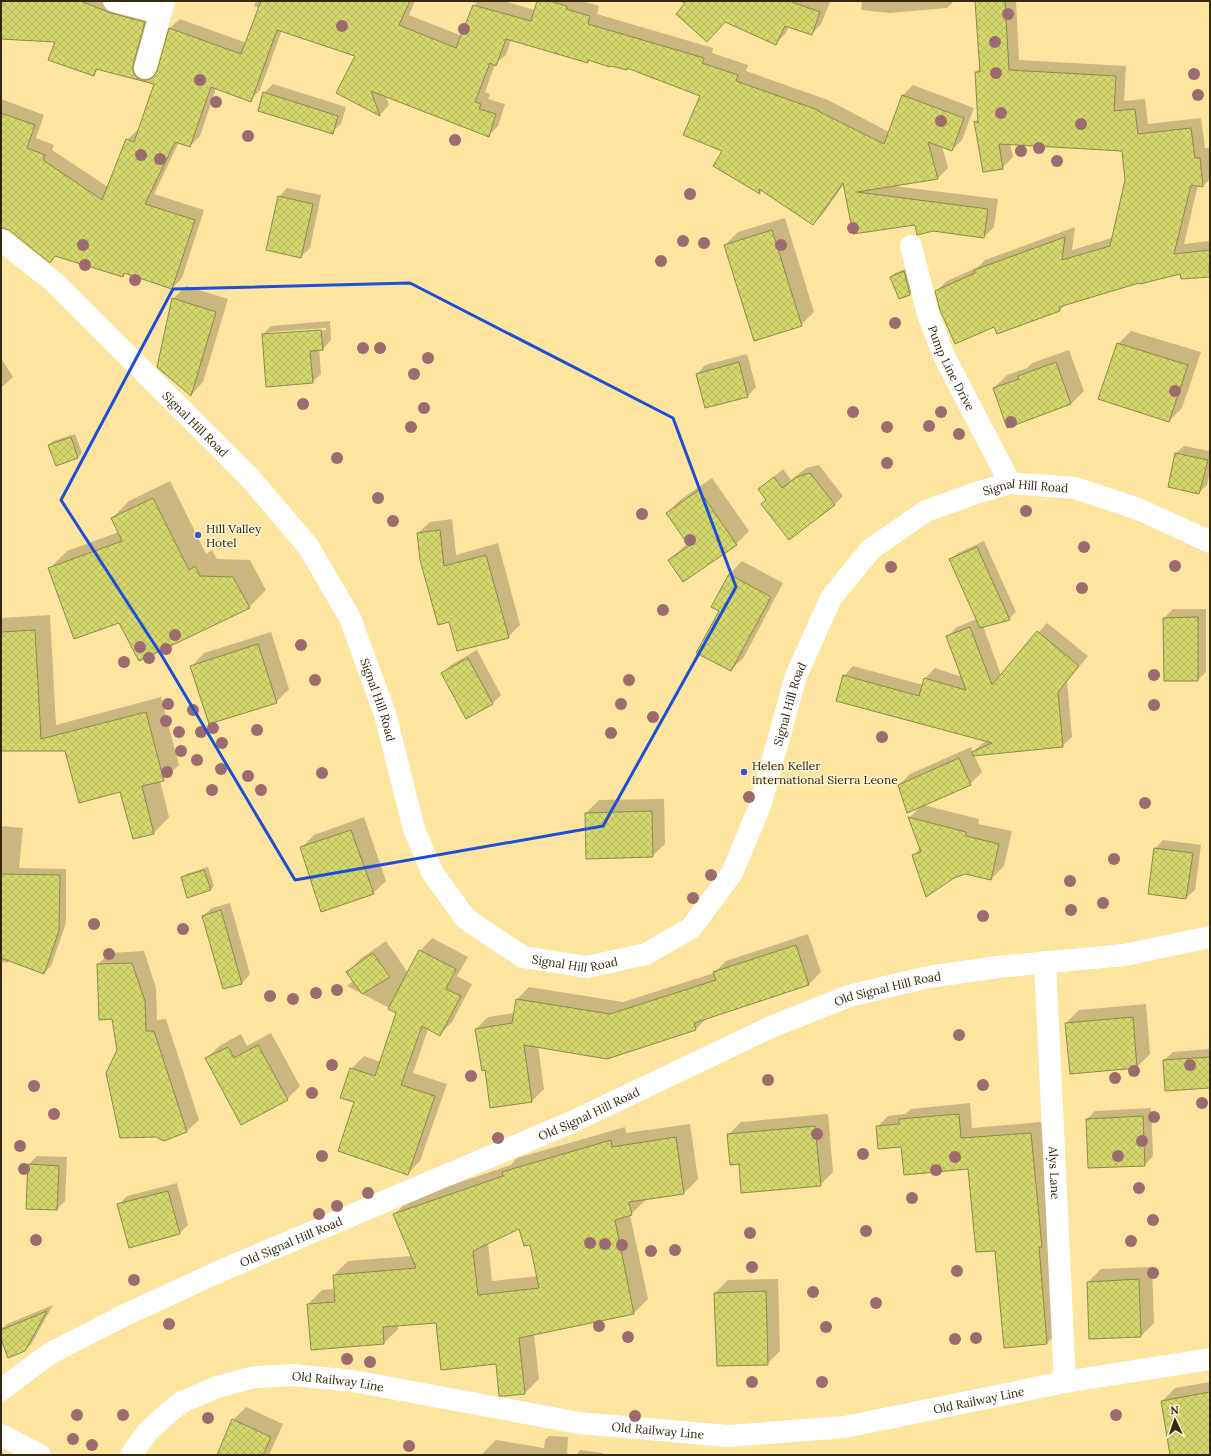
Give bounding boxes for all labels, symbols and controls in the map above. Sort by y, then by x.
street label: Pump Line Drive [925,323,979,413]
street label: Signal Hill Road [160,388,232,460]
street label: Signal Hill Road [981,475,1069,498]
place label: Hill Valley Hotel [206,521,262,550]
marker: Hill Valley Hotel [193,530,203,540]
street label: Signal Hill Road [358,656,399,743]
street label: Signal Hill Road [770,659,809,748]
place label: Helen Keller international Sierra Leone [752,758,898,787]
marker: Helen Keller international Sierra Leone [739,767,749,777]
street label: Signal Hill Road [531,951,619,974]
street label: Old Signal Hill Road [832,968,942,1009]
street label: Old Signal Hill Road [536,1083,642,1143]
street label: Alys Lane [1046,1145,1064,1200]
street label: Old Signal Hill Road [237,1213,344,1269]
street label: Old Railway Line [291,1367,386,1394]
street label: Old Railway Line [932,1383,1026,1416]
north arrow [1155,1400,1195,1440]
text: N [1170,1403,1180,1417]
street label: Old Railway Line [611,1418,705,1441]

